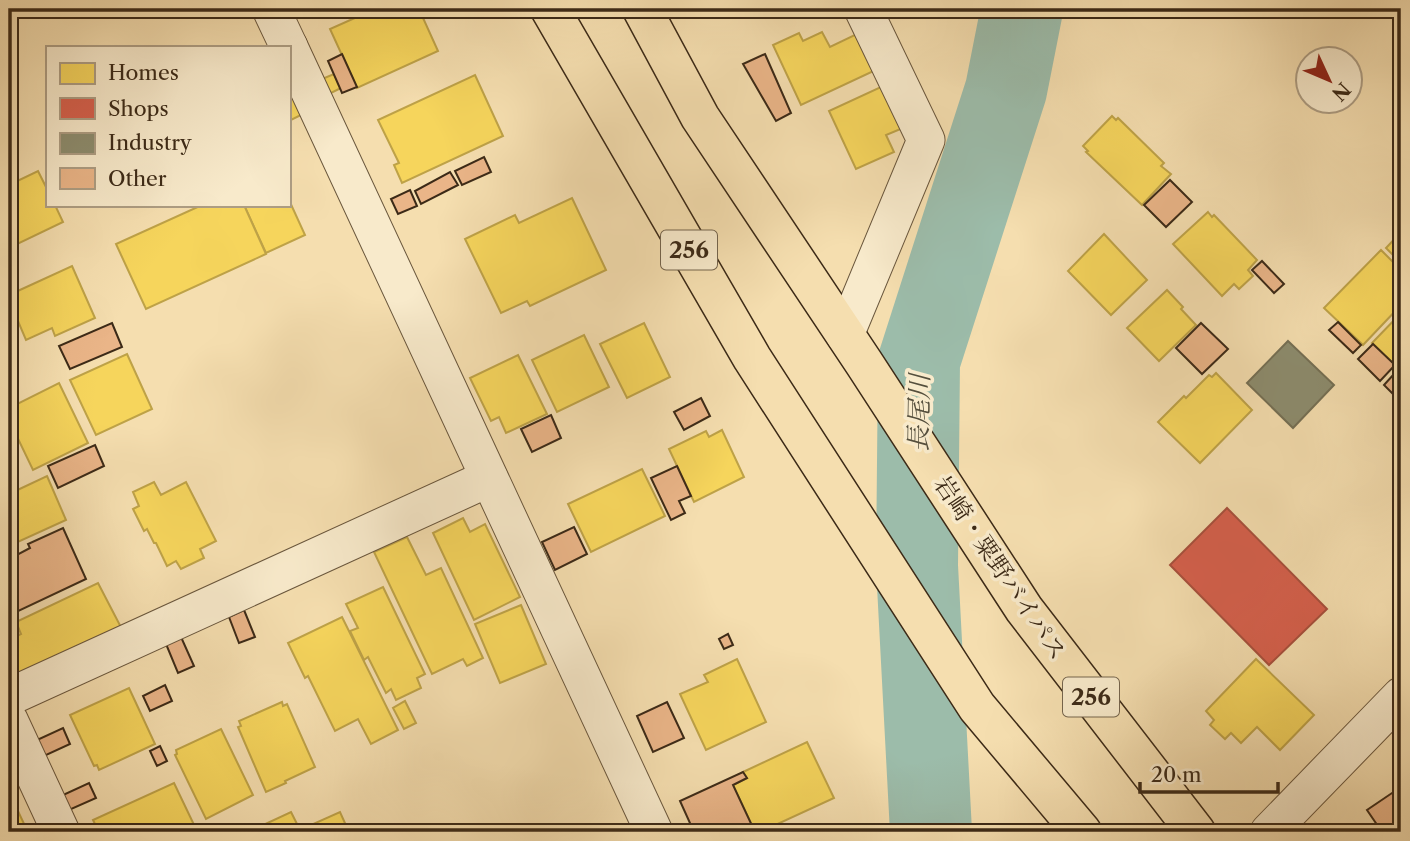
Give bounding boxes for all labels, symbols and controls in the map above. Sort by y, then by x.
legend [46,46,290,206]
north arrow [1294,46,1364,116]
text: Homes [108,60,179,85]
text: N [1327,78,1355,105]
text: Shops [108,96,169,121]
text: Industry [108,130,192,155]
text: Other [108,166,167,191]
road number: 256 [661,230,717,270]
water label: 長尾川 [902,371,936,452]
street label: 岩崎・粟野バイパス [928,470,1073,665]
road number: 256 [1063,678,1119,716]
scale bar [1140,750,1279,794]
text: 20 m [1151,762,1202,787]

